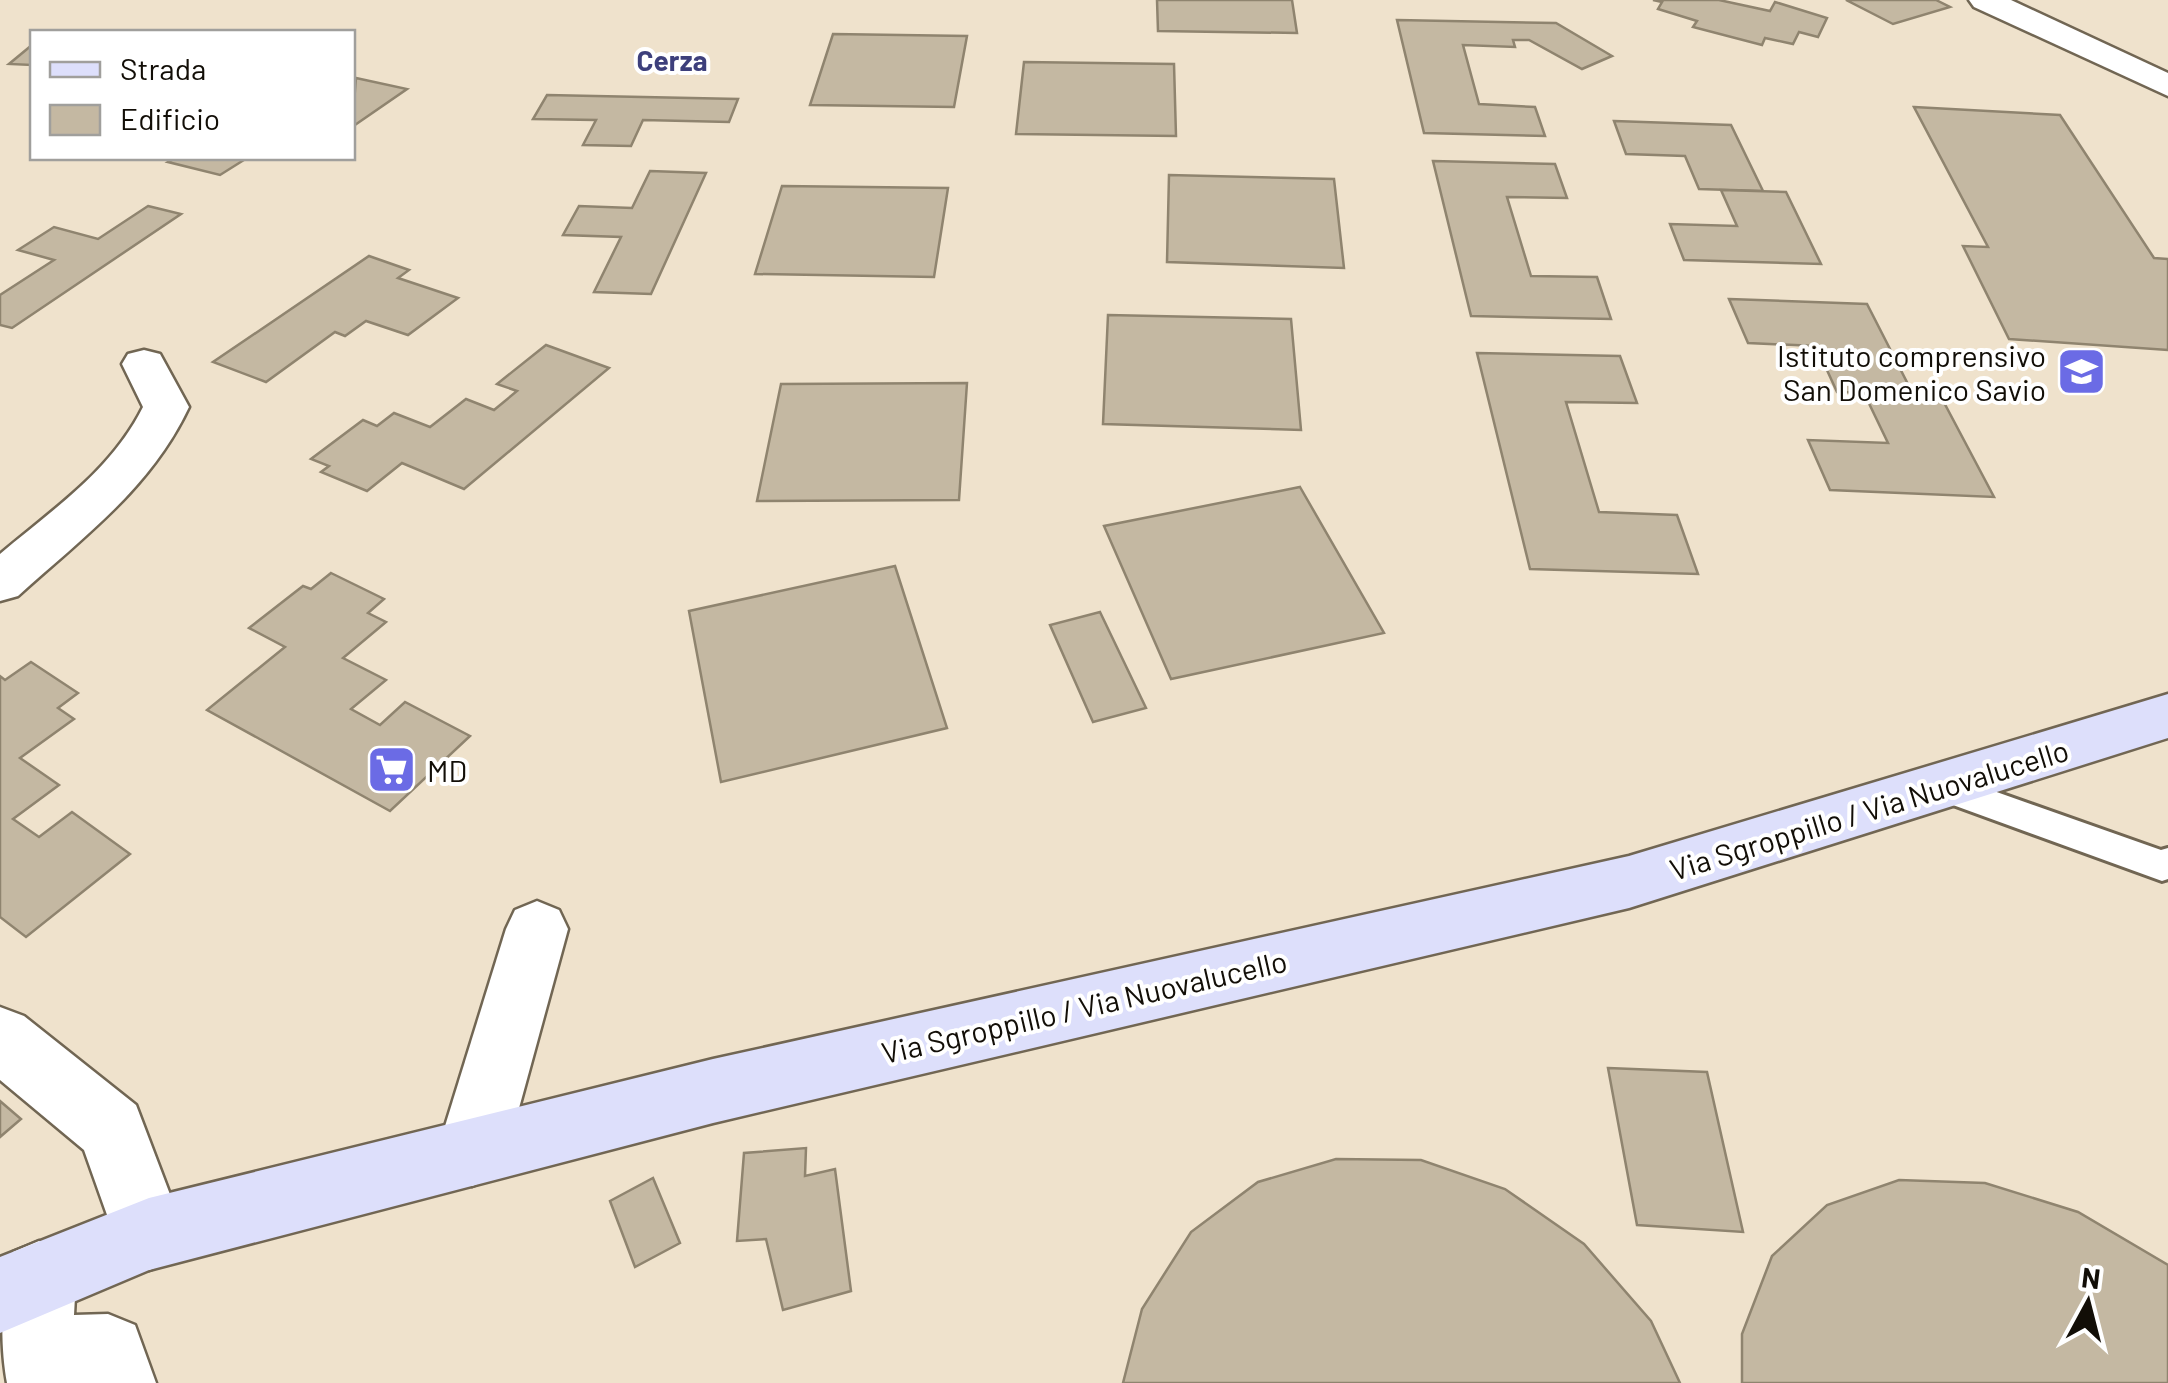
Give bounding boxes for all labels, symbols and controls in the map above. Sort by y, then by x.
legend [30,30,355,160]
district label: Cerza [637,43,707,77]
text: Strada [120,50,206,86]
text: Edificio [120,100,220,136]
place label: Istituto comprensivo San Domenico Savio [1777,337,2046,407]
school or university icon: Istituto comprensivo San Domenico Savio [2055,346,2107,398]
street label: Via Sgroppillo / Via Nuovalucello [1665,731,2073,887]
supermarket icon: MD [366,744,418,796]
place label: MD [427,752,467,788]
street label: Via Sgroppillo / Via Nuovalucello [878,942,1290,1070]
north arrow [2038,1253,2138,1353]
text: N [2080,1259,2102,1295]

